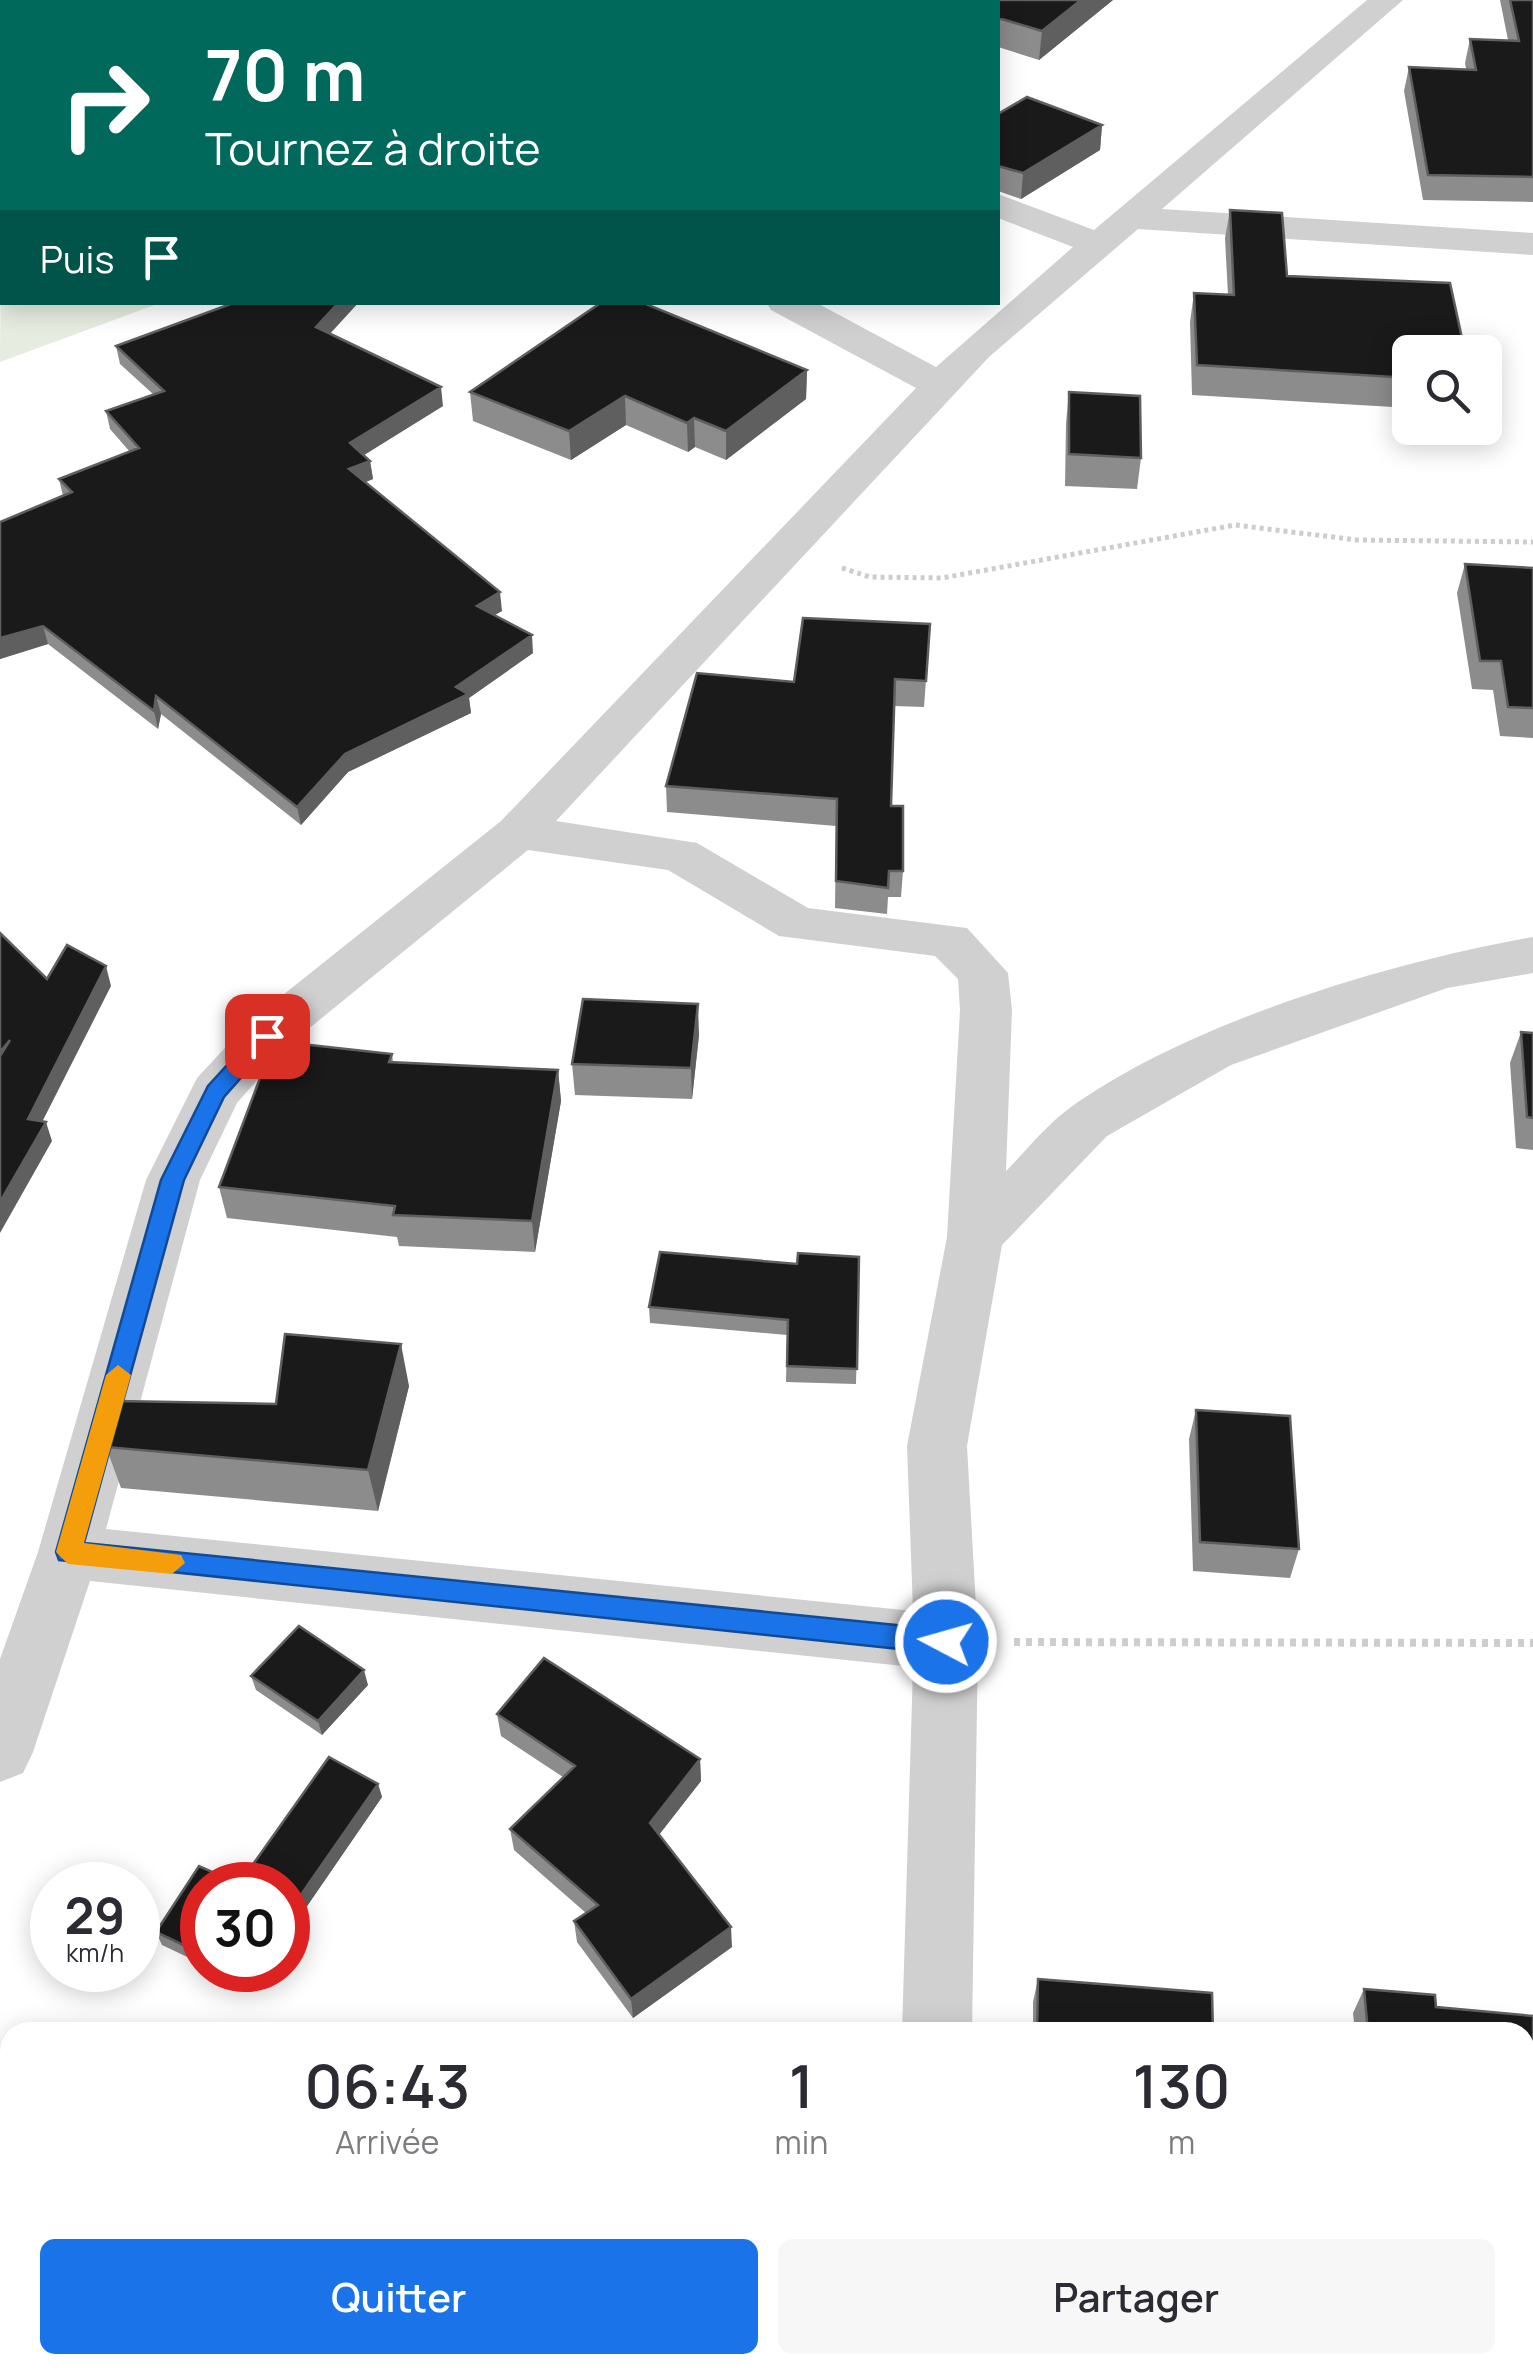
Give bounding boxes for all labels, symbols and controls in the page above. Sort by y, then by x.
text: 70 m [205,26,365,122]
icon: right [40,40,170,170]
text: Tournez à droite [205,117,541,179]
icon: arrive [134,230,189,285]
text: Puis [40,232,114,284]
map controls [1392,335,1502,445]
button: search [1392,335,1502,445]
pin [225,994,310,1079]
icon: arrive [240,1009,295,1064]
position arrow [894,1590,998,1694]
speed limit sign: 30 [180,1862,310,1992]
text: 29 [65,1881,125,1949]
text: km/h [66,1935,124,1970]
text: 06:43 [304,2044,470,2126]
text: 1 [789,2044,814,2126]
text: 130 [1132,2044,1231,2126]
text: Arrivée [335,2120,440,2164]
text: min [775,2120,828,2164]
text: m [1168,2120,1195,2164]
button: Quitter [40,2239,758,2354]
button: Partager [778,2239,1495,2354]

